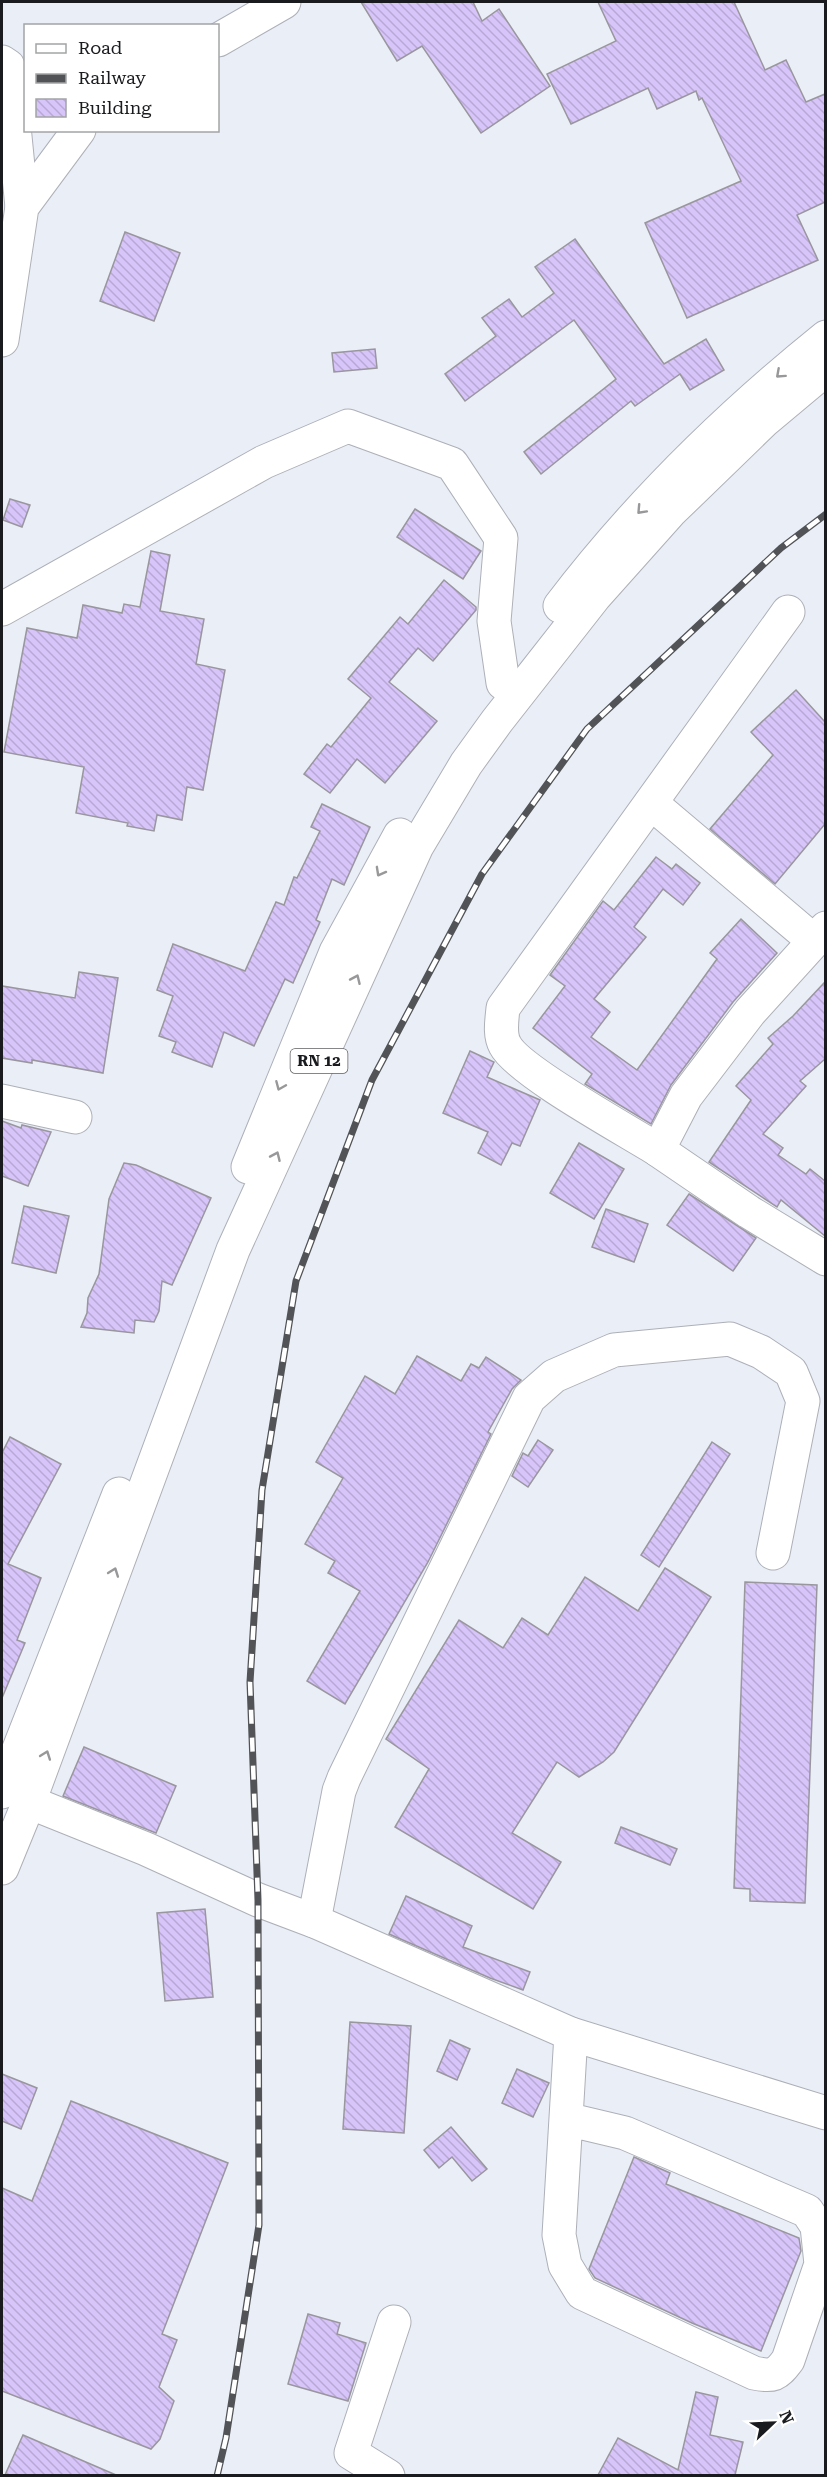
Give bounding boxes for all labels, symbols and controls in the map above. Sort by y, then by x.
legend [24,24,219,132]
text: Road [78,37,123,58]
text: Railway [78,67,146,88]
text: Building [78,97,152,118]
one-way arrow [777,367,787,378]
one-way arrow [637,504,648,514]
one-way arrow [376,866,387,876]
one-way arrow [349,974,361,985]
road number: RN 12 [290,1049,348,1073]
one-way arrow [275,1080,287,1091]
one-way arrow [268,1152,280,1163]
one-way arrow [106,1568,119,1578]
one-way arrow [38,1750,51,1761]
north arrow [743,2393,803,2453]
text: N [775,2408,798,2427]

